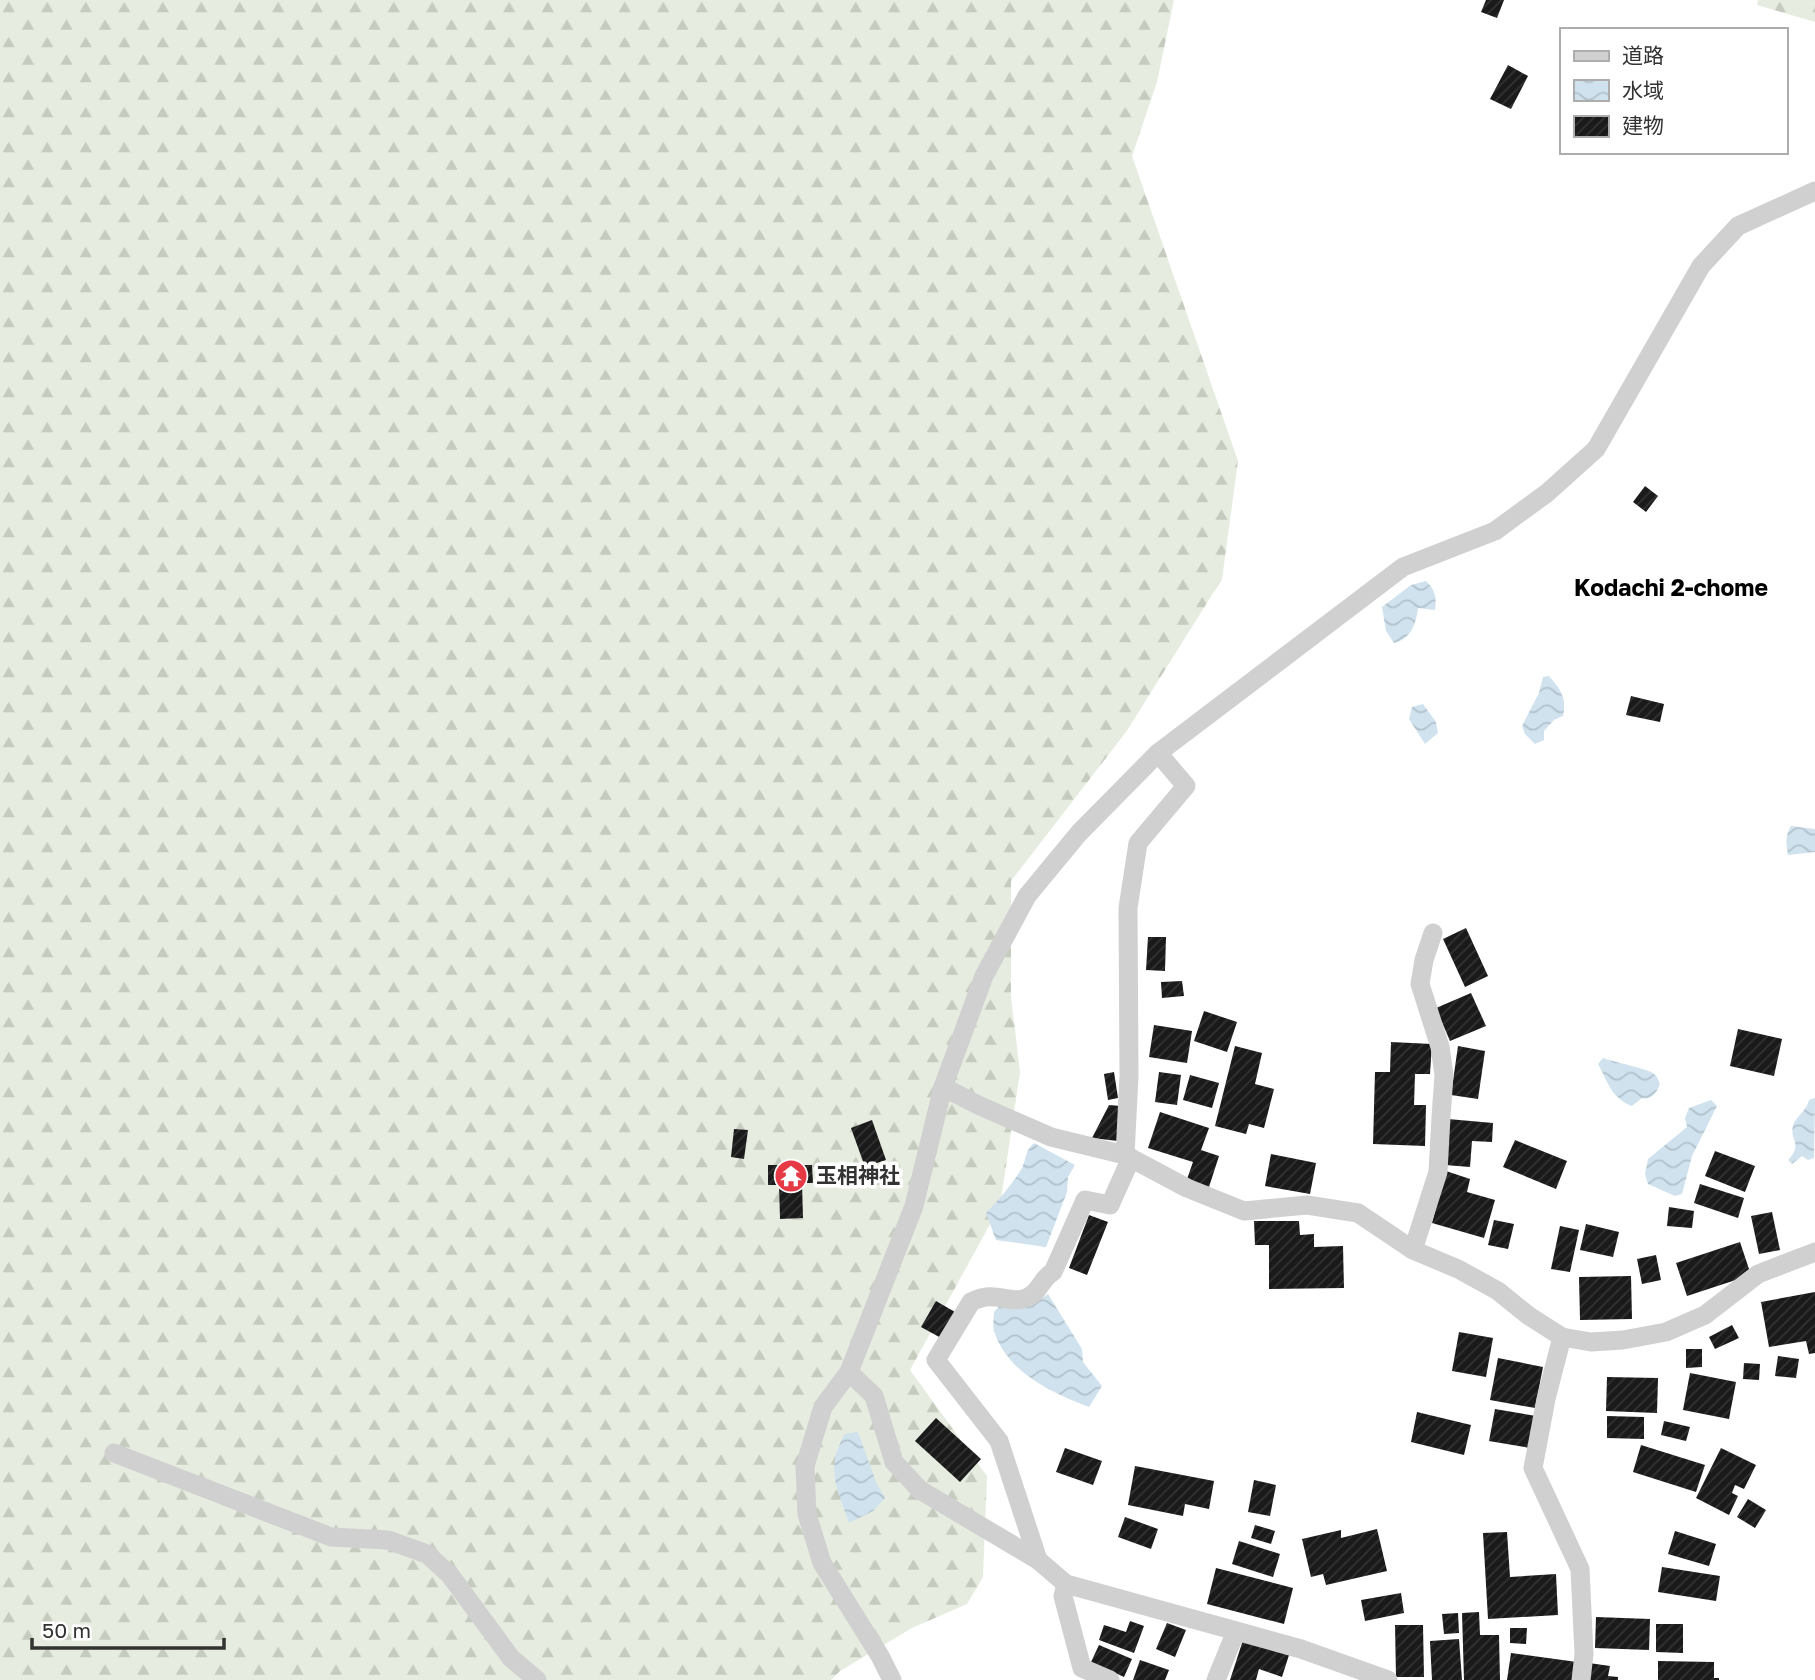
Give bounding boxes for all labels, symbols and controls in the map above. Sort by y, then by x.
legend [1560,28,1787,154]
text: 道路 [1622,42,1664,68]
text: 水域 [1622,77,1664,103]
text: 建物 [1622,112,1664,138]
district label: Kodachi 2-chome [1574,573,1768,601]
temple icon: 玉相神社 [772,1157,810,1195]
place label: 玉相神社 [816,1162,900,1188]
scale bar [32,1606,224,1650]
text: 50 m [42,1617,91,1643]

